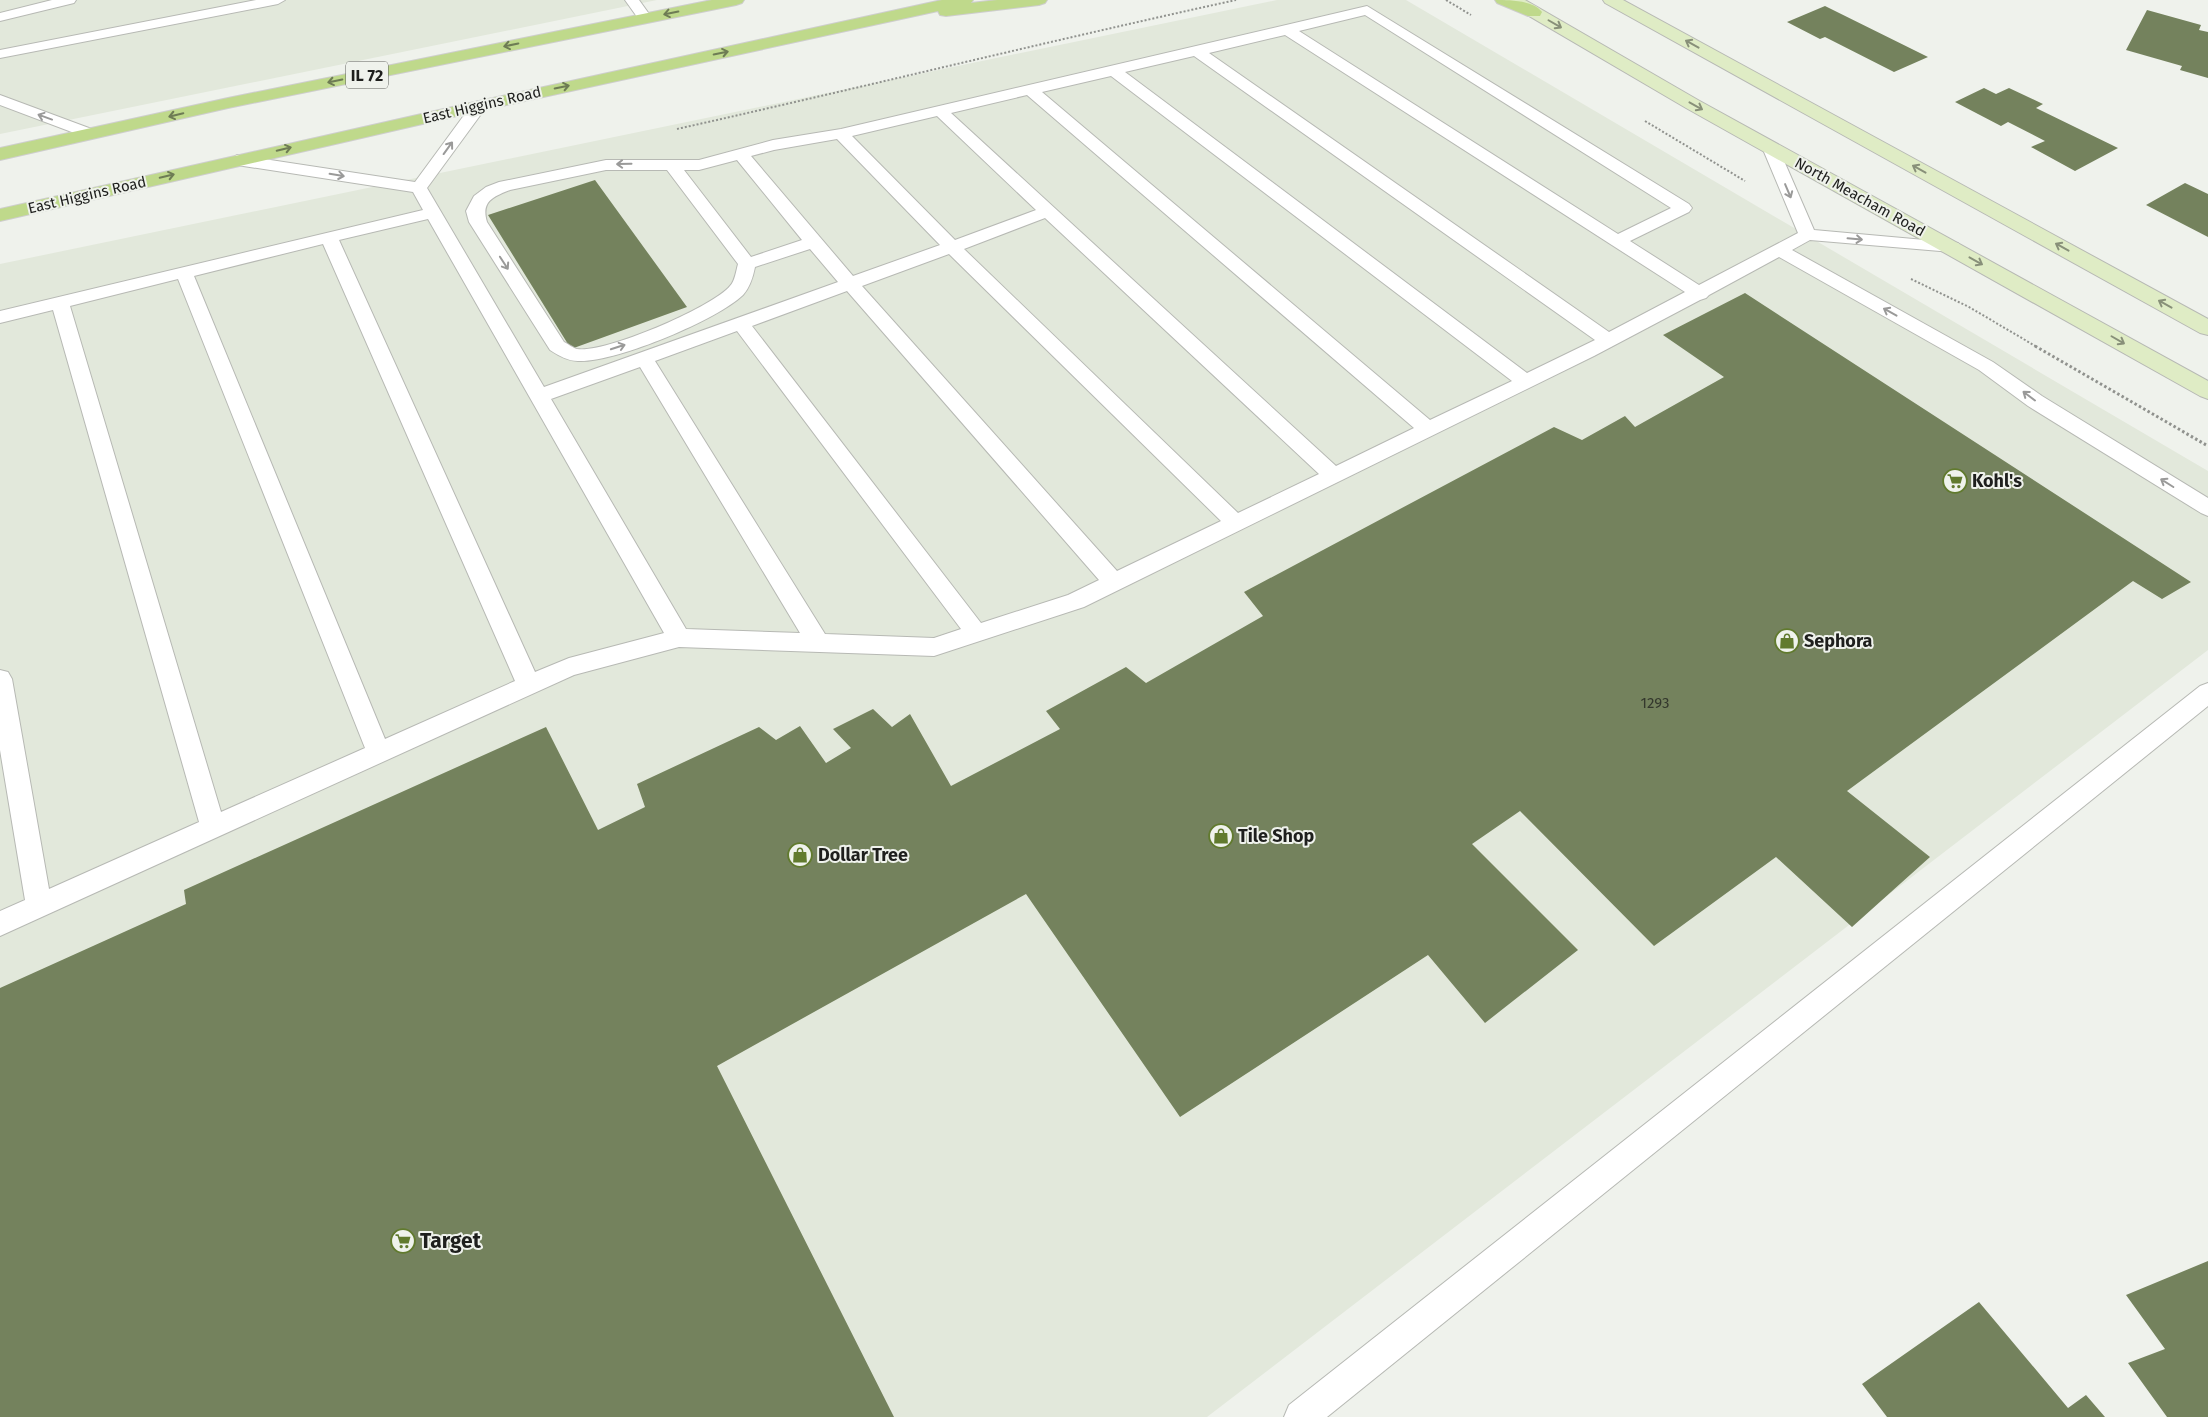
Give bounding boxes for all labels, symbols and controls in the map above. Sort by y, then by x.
one-way arrow [663,9,679,18]
one-way arrow [1548,20,1562,30]
one-way arrow [1684,39,1699,49]
one-way arrow [504,41,520,50]
one-way arrow [713,47,729,57]
road number: IL 72 [346,62,388,88]
one-way arrow [327,77,343,86]
one-way arrow [554,82,570,91]
street label: East Higgins Road [421,83,543,127]
one-way arrow [1688,102,1703,111]
one-way arrow [168,111,184,120]
one-way arrow [38,112,54,121]
one-way arrow [443,141,453,155]
one-way arrow [276,144,292,153]
street label: North Meacham Road [1792,154,1928,240]
one-way arrow [616,159,632,169]
one-way arrow [1912,164,1927,173]
one-way arrow [329,170,345,180]
one-way arrow [158,171,174,180]
street label: East Higgins Road [26,173,148,217]
one-way arrow [1784,183,1794,198]
one-way arrow [1847,234,1863,244]
one-way arrow [2054,242,2069,252]
one-way arrow [499,256,509,270]
one-way arrow [1968,256,1983,266]
one-way arrow [2158,299,2173,309]
one-way arrow [1884,307,1898,317]
one-way arrow [2110,335,2125,345]
one-way arrow [610,342,625,351]
one-way arrow [2023,391,2036,402]
supermarket icon: Kohl's [1942,468,1968,494]
place label: Kohl's [1972,470,2022,492]
one-way arrow [2160,477,2174,487]
shop icon: Sephora [1774,628,1800,654]
place label: Sephora [1804,630,1872,652]
house number: 1293 [1641,694,1669,712]
shop icon: Tile Shop [1208,823,1234,849]
place label: Tile Shop [1238,825,1314,847]
shop icon: Dollar Tree [787,842,813,868]
place label: Dollar Tree [818,844,908,866]
supermarket icon: Target [390,1228,416,1254]
place label: Target [420,1228,482,1254]

